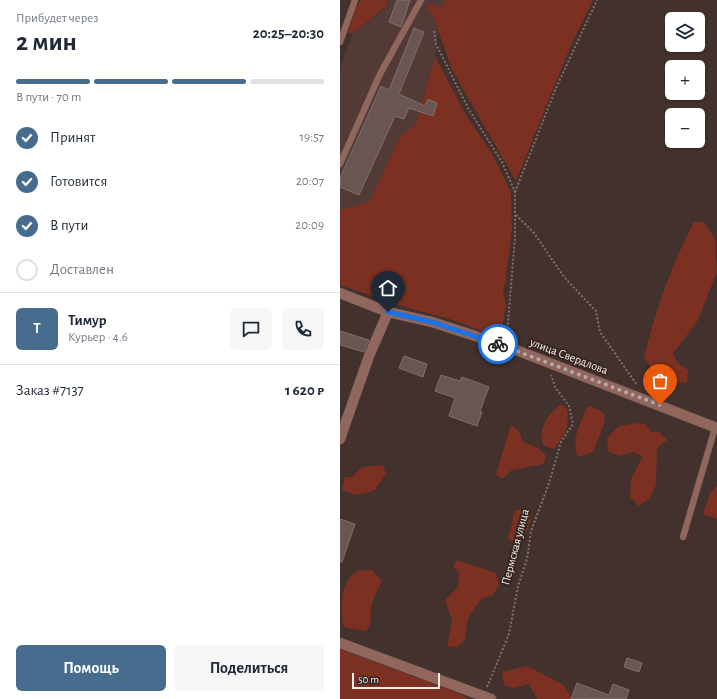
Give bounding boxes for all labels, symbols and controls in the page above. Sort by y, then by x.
text: Прибудет через [16,12,98,25]
map controls [665,12,705,148]
button: layers [665,12,705,52]
text: 20:25–20:30 [253,26,324,41]
text: 2 мин [16,29,77,55]
button: + [665,60,705,100]
text: В пути · 70 m [16,91,81,104]
button: − [665,108,705,148]
icon: check [16,127,38,149]
text: Принят [50,130,95,145]
text: 19:57 [300,131,324,144]
icon: check [16,171,38,193]
text: Готовится [50,174,107,189]
text: 20:07 [296,175,324,188]
icon: check [16,215,38,237]
text: В пути [50,218,88,233]
text: 20:09 [295,219,324,232]
text: Доставлен [50,262,114,277]
pin [371,271,405,312]
icon: home [377,277,399,299]
button: chat [230,308,272,350]
button: phone [282,308,324,350]
text: Тимур [68,313,107,328]
text: Т [33,321,41,336]
courier [478,324,518,364]
text: Курьер · 4.6 [68,331,128,344]
icon: bike [487,333,509,355]
street label: улица Свердлова [527,335,610,378]
pin [643,364,677,405]
icon: bag [649,370,671,392]
text: Заказ #7137 [16,383,84,398]
text: 1 620 ₽ [285,383,324,398]
street label: Пермская улица [499,507,532,587]
button: Помощь [16,645,166,691]
button: Поделиться [174,645,324,691]
scale bar [352,671,440,690]
text: 50 m [358,674,379,685]

